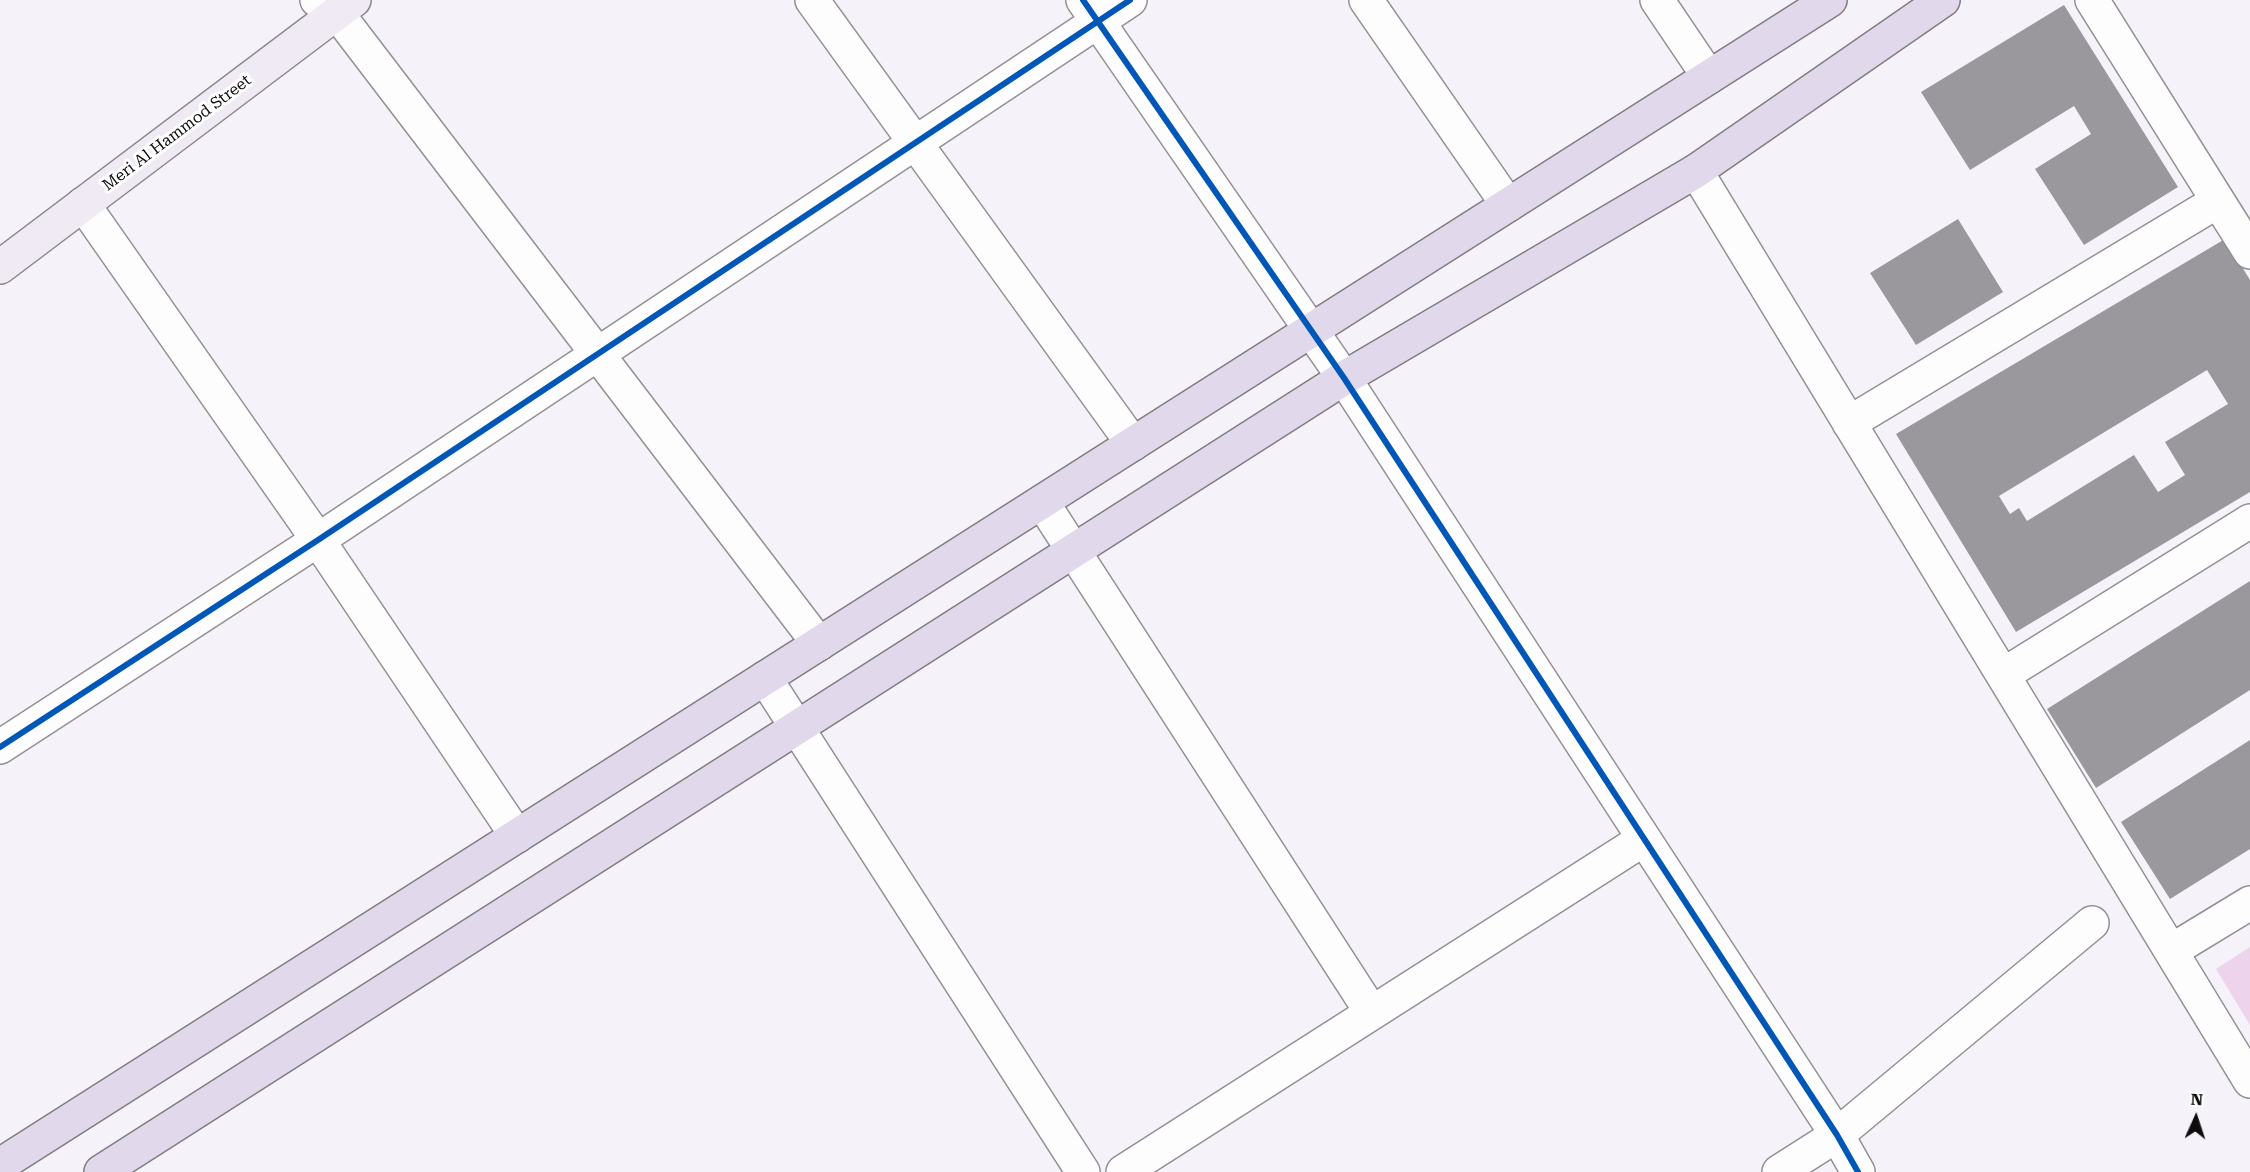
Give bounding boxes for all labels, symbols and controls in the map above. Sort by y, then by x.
street label: Meri Al Hammod Street [99,71,255,195]
north arrow [2166,1088,2226,1148]
text: N [2190,1090,2204,1109]

